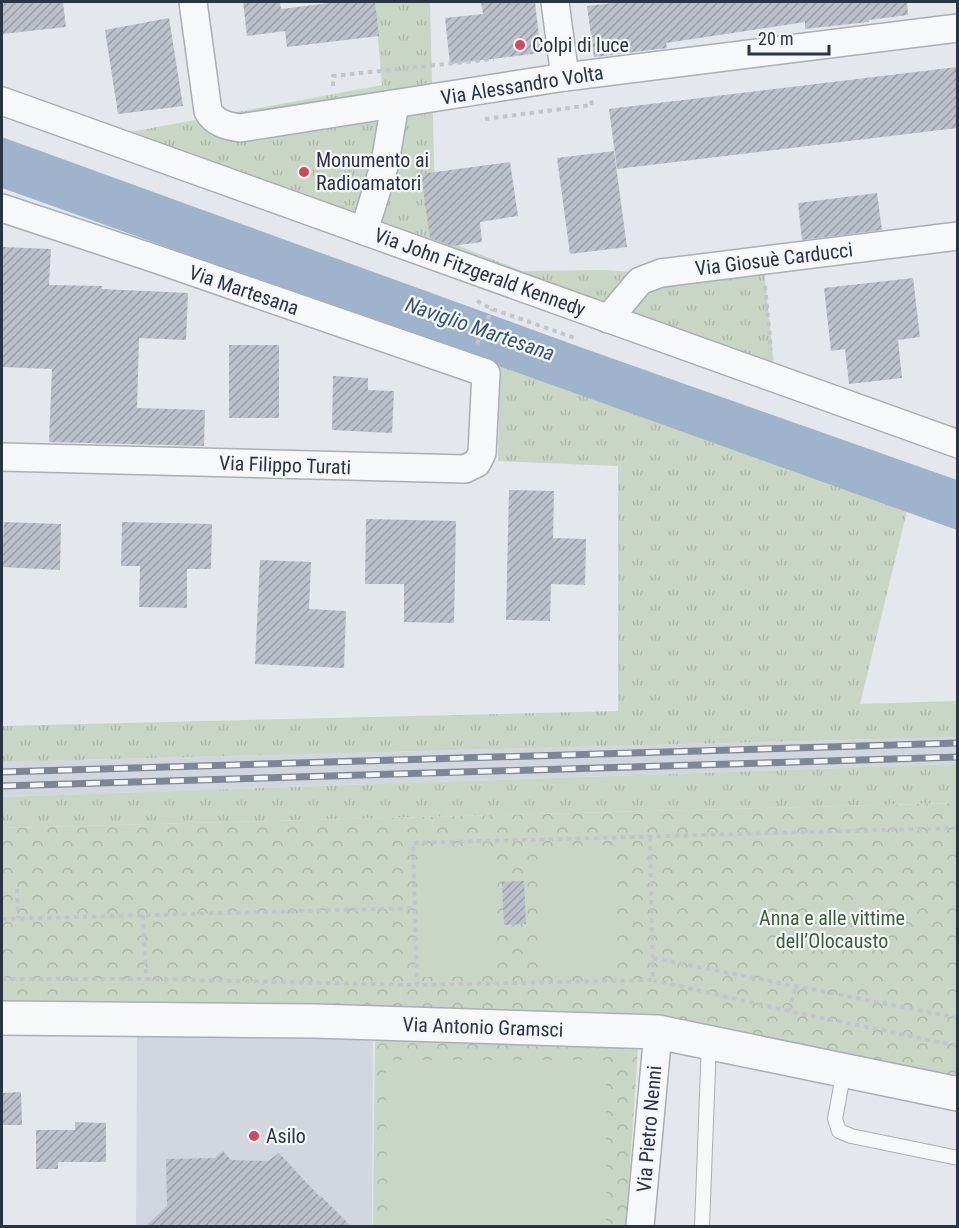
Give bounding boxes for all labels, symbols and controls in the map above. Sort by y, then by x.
scale bar [749,18,828,56]
text: 20 m [758,28,793,49]
place label: Colpi di luce [532,33,629,57]
marker: Colpi di luce [513,38,527,52]
street label: Via Alessandro Volta [439,60,605,110]
place label: Monumento ai Radioamatori [316,148,429,195]
marker: Monumento ai Radioamatori [297,165,311,179]
street label: Via John Fitzgerald Kennedy [371,223,589,321]
street label: Via Giosuè Carducci [694,237,854,281]
street label: Via Martesana [186,260,302,320]
water label: Naviglio Martesana [402,292,558,366]
street label: Via Filippo Turati [218,451,352,479]
park label: Anna e alle vittime dell’Olocausto [759,906,905,953]
street label: Via Antonio Gramsci [402,1012,564,1042]
street label: Via Pietro Nenni [632,1065,666,1193]
place label: Asilo [266,1124,306,1148]
marker: Asilo [247,1129,261,1143]

